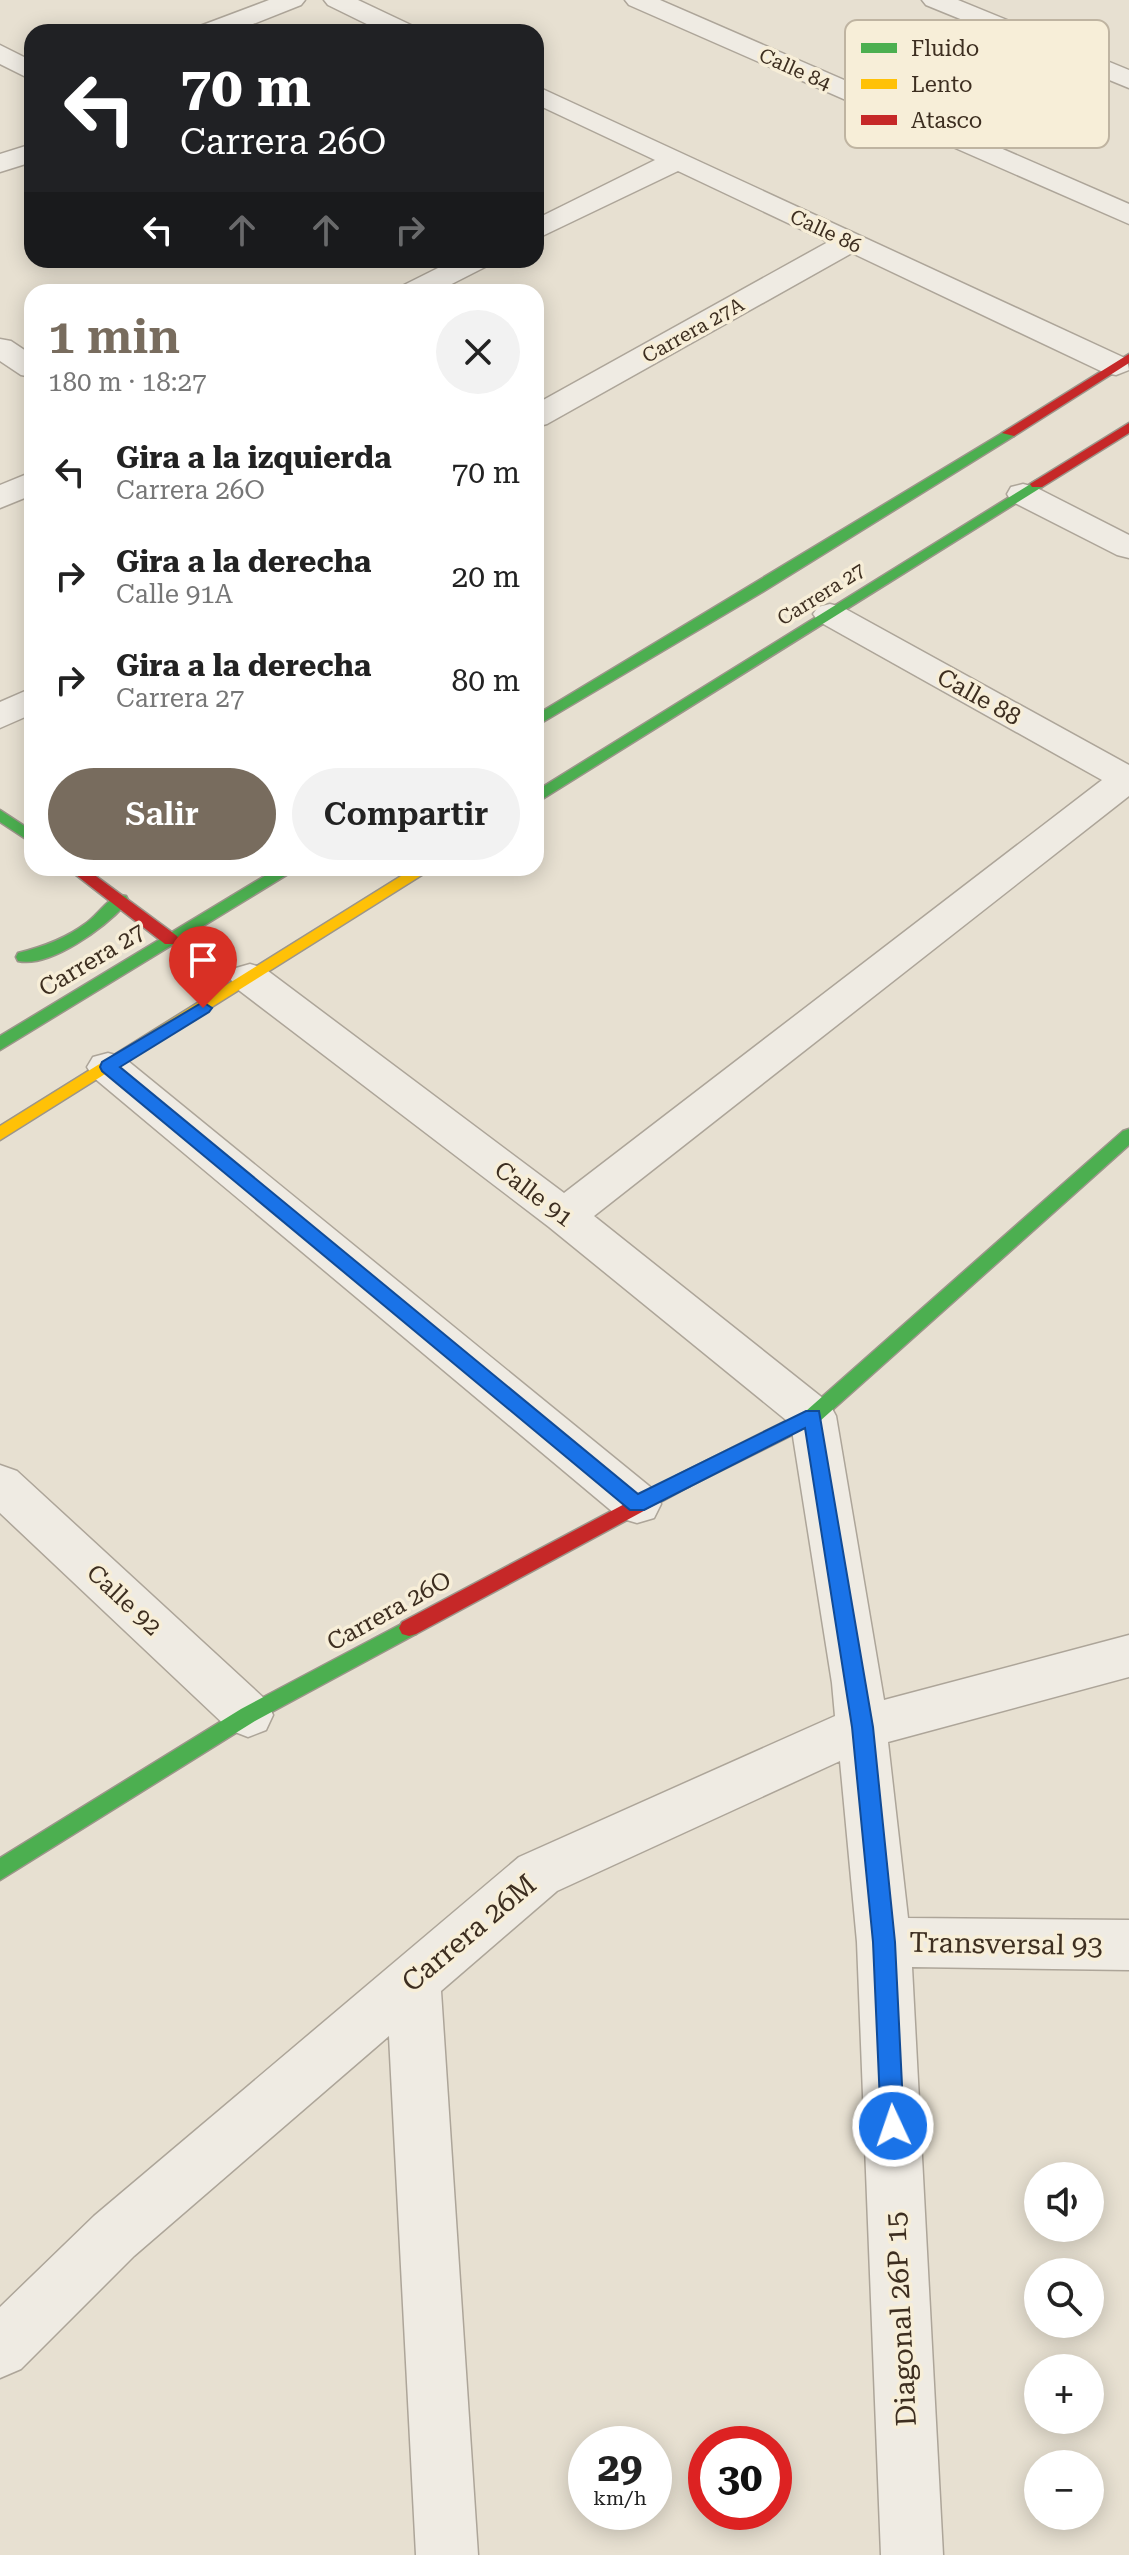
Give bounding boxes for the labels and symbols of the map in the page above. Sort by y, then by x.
legend [845,20,1109,148]
text: Fluido [911,36,979,61]
street label: Calle 84 [755,43,835,96]
text: Lento [911,72,973,97]
text: Atasco [911,108,982,133]
street label: Calle 86 [786,204,866,258]
street label: Carrera 27A [638,292,748,368]
street label: Carrera 27 [773,558,869,630]
street label: Calle 88 [932,663,1026,731]
street label: Carrera 27 [34,917,150,1003]
pin [169,926,237,1008]
street label: Calle 91 [489,1155,579,1233]
street label: Calle 92 [81,1559,167,1641]
street label: Carrera 26O [322,1565,456,1657]
street label: Carrera 26M [395,1867,543,1999]
street label: Transversal 93 [909,1926,1103,1962]
position arrow [851,2084,935,2168]
street label: Diagonal 26P 15 [879,2211,923,2427]
speed limit sign: 30 [688,2426,792,2530]

